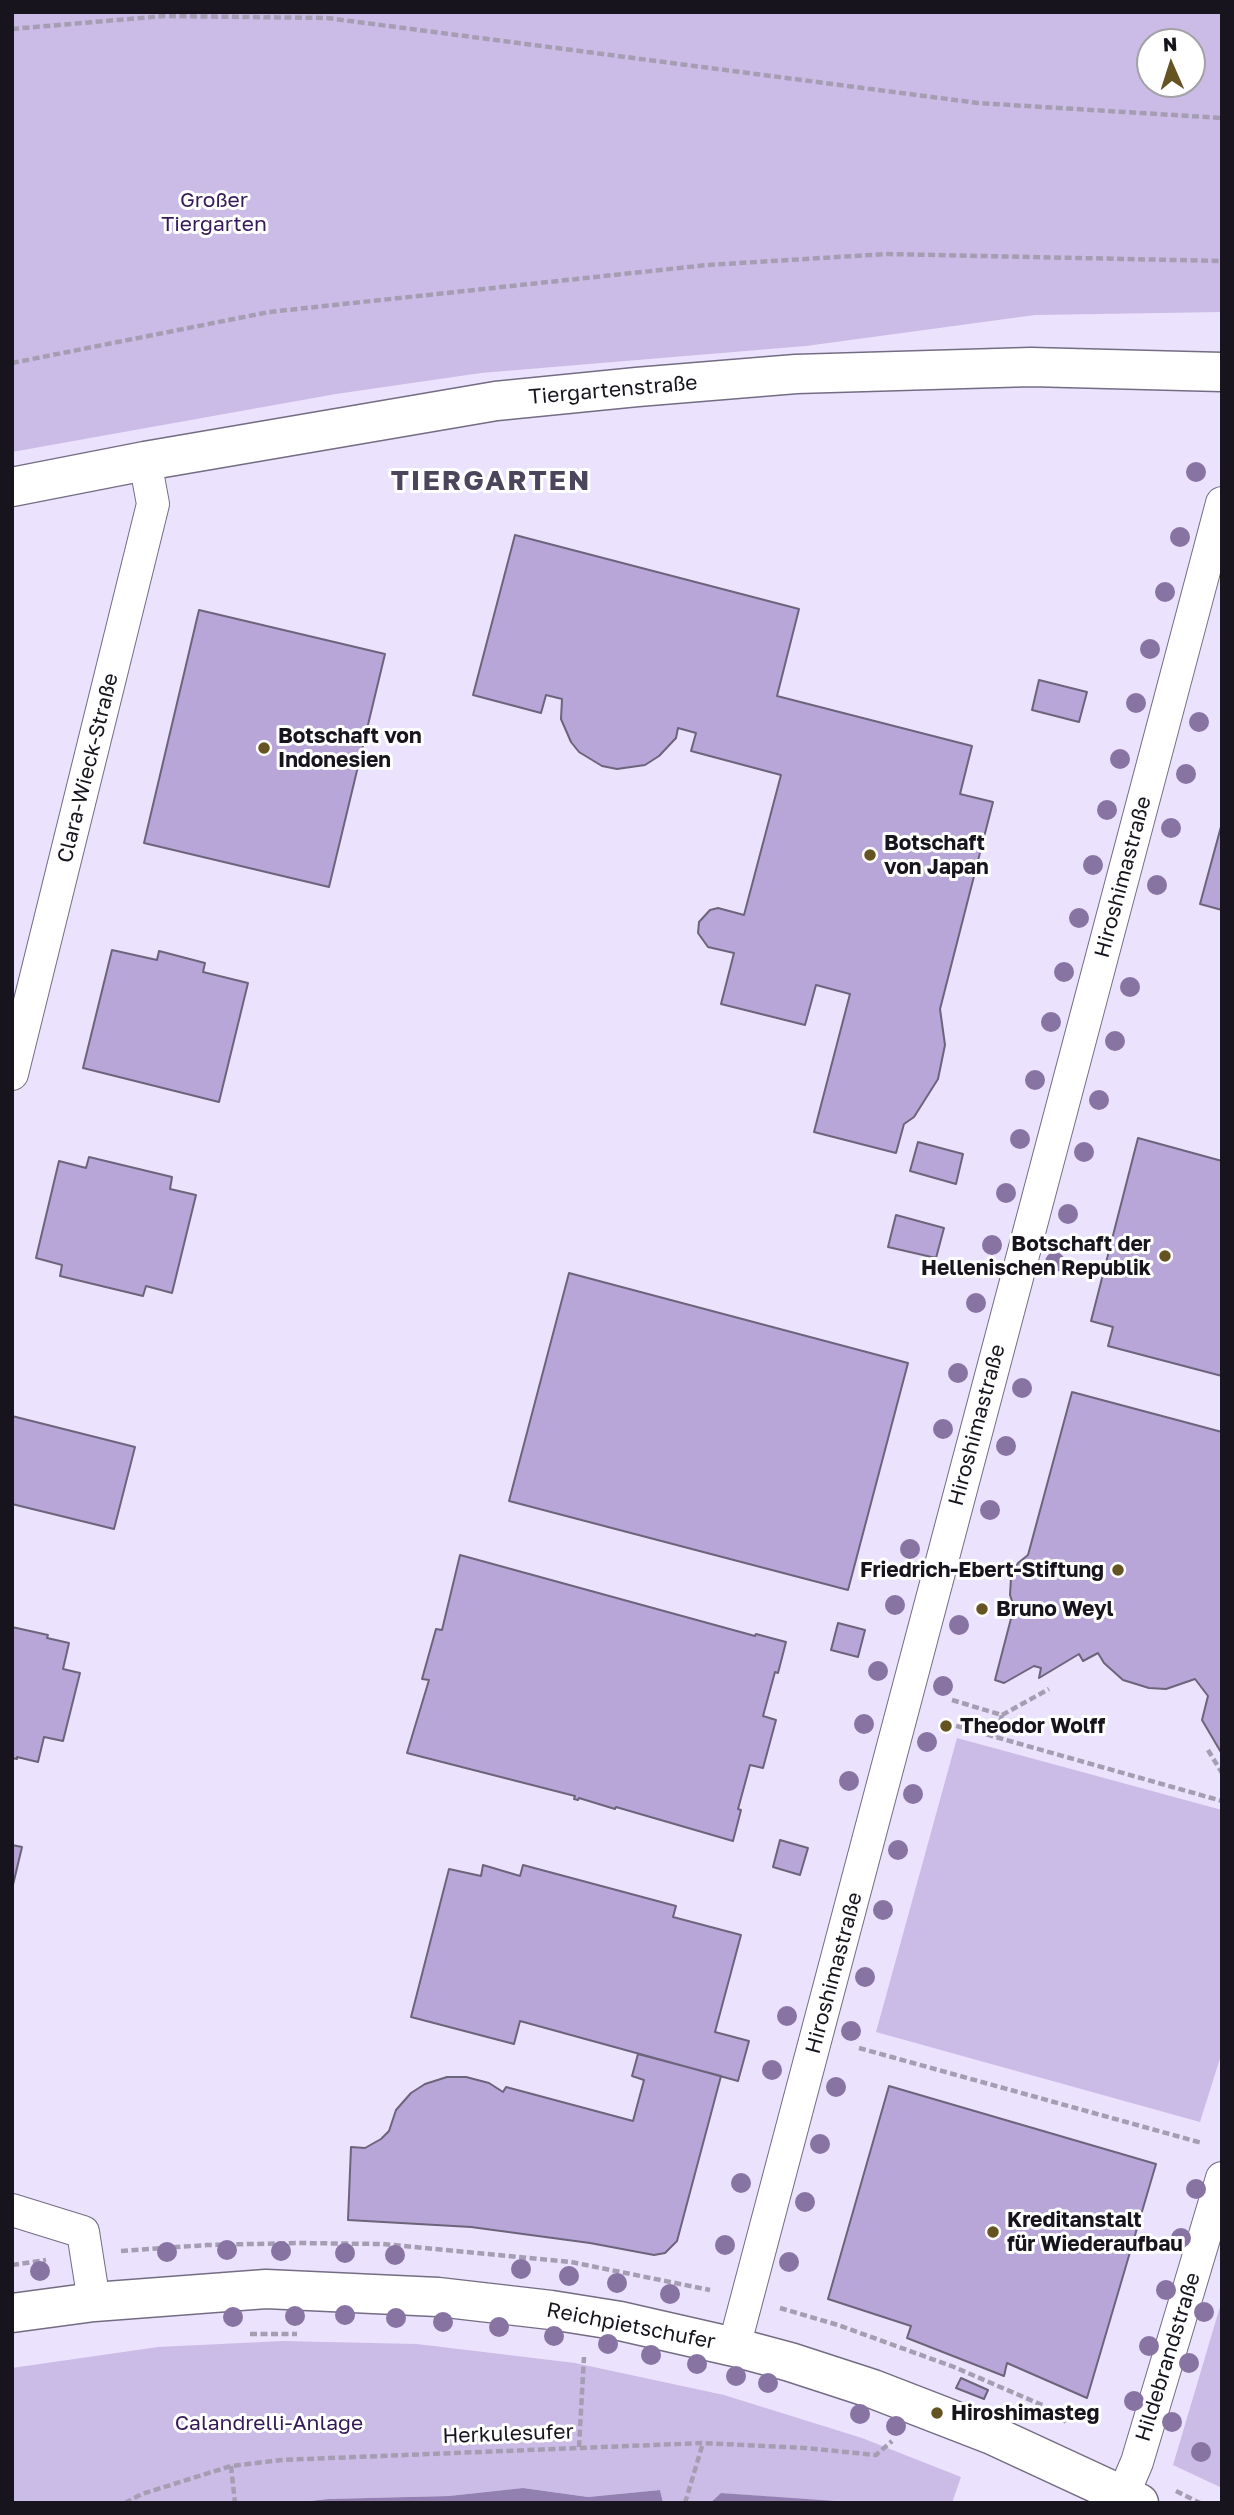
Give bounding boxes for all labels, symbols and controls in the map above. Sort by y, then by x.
north arrow [1136,28,1206,98]
text: N [1162,32,1178,55]
park label: Großer Tiergarten [161,187,267,237]
street label: Tiergartenstraße [528,370,698,410]
district label: TIERGARTEN [392,464,590,498]
street label: Clara-Wieck-Straße [52,670,124,866]
place label: Botschaft von Indonesien [278,723,422,773]
marker: Botschaft von Indonesien [256,740,272,756]
street label: Hiroshimastraße [1089,794,1157,960]
place label: Botschaft von Japan [884,830,989,880]
marker: Botschaft von Japan [862,847,878,863]
place label: Botschaft der Hellenischen Republik [921,1231,1151,1281]
marker: Botschaft der Hellenischen Republik [1157,1248,1173,1264]
street label: Hiroshimastraße [943,1342,1011,1508]
place label: Friedrich-Ebert-Stiftung [860,1557,1104,1583]
marker: Friedrich-Ebert-Stiftung [1110,1562,1126,1578]
place label: Bruno Weyl [996,1596,1114,1622]
marker: Bruno Weyl [974,1601,990,1617]
place label: Theodor Wolff [960,1713,1105,1739]
marker: Theodor Wolff [938,1718,954,1734]
street label: Hiroshimastraße [800,1890,868,2056]
place label: Kreditanstalt für Wiederaufbau [1007,2207,1183,2257]
marker: Kreditanstalt für Wiederaufbau [985,2224,1001,2240]
street label: Hildebrandstraße [1130,2269,1206,2445]
street label: Reichpietschufer [544,2297,718,2355]
place label: Hiroshimasteg [951,2400,1099,2426]
marker: Hiroshimasteg [929,2405,945,2421]
park label: Calandrelli-Anlage [175,2410,363,2436]
street label: Herkulesufer [442,2419,574,2449]

